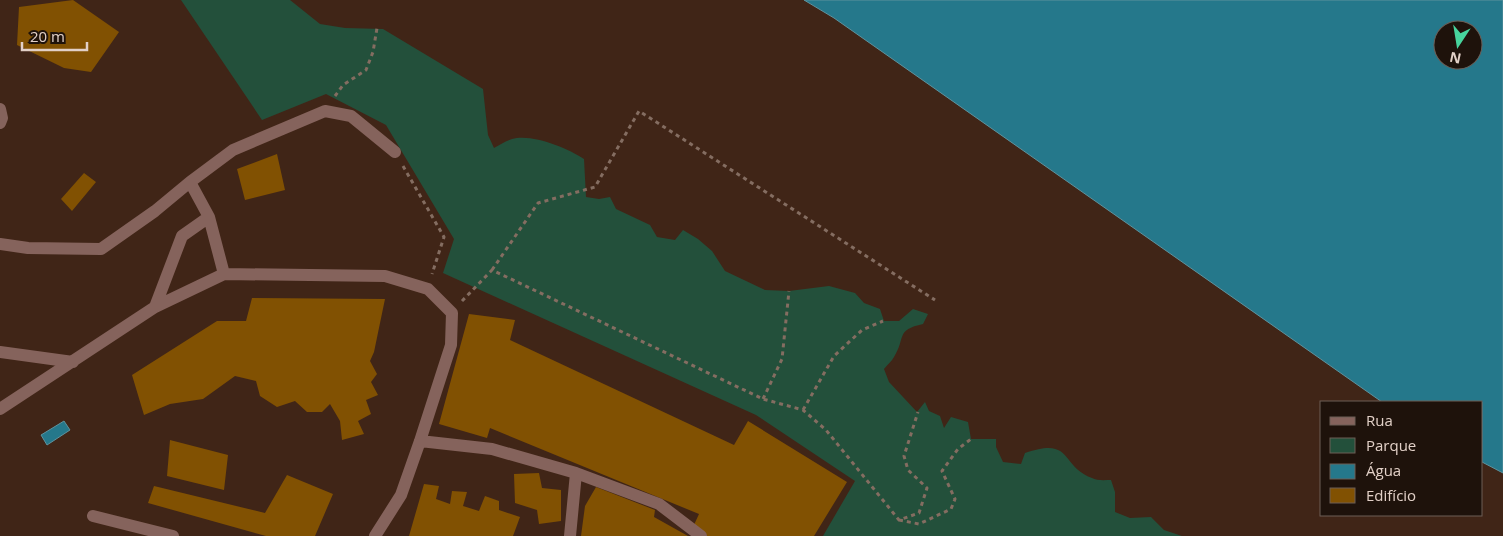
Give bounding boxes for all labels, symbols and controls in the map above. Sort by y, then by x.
scale bar [22,20,88,52]
north arrow [1433,20,1483,70]
text: 20 m [30,26,65,46]
text: N [1448,48,1463,69]
legend [1320,401,1483,516]
text: Rua [1366,410,1393,430]
text: Parque [1366,435,1416,455]
text: Água [1366,460,1401,480]
text: Edifício [1366,485,1416,505]

